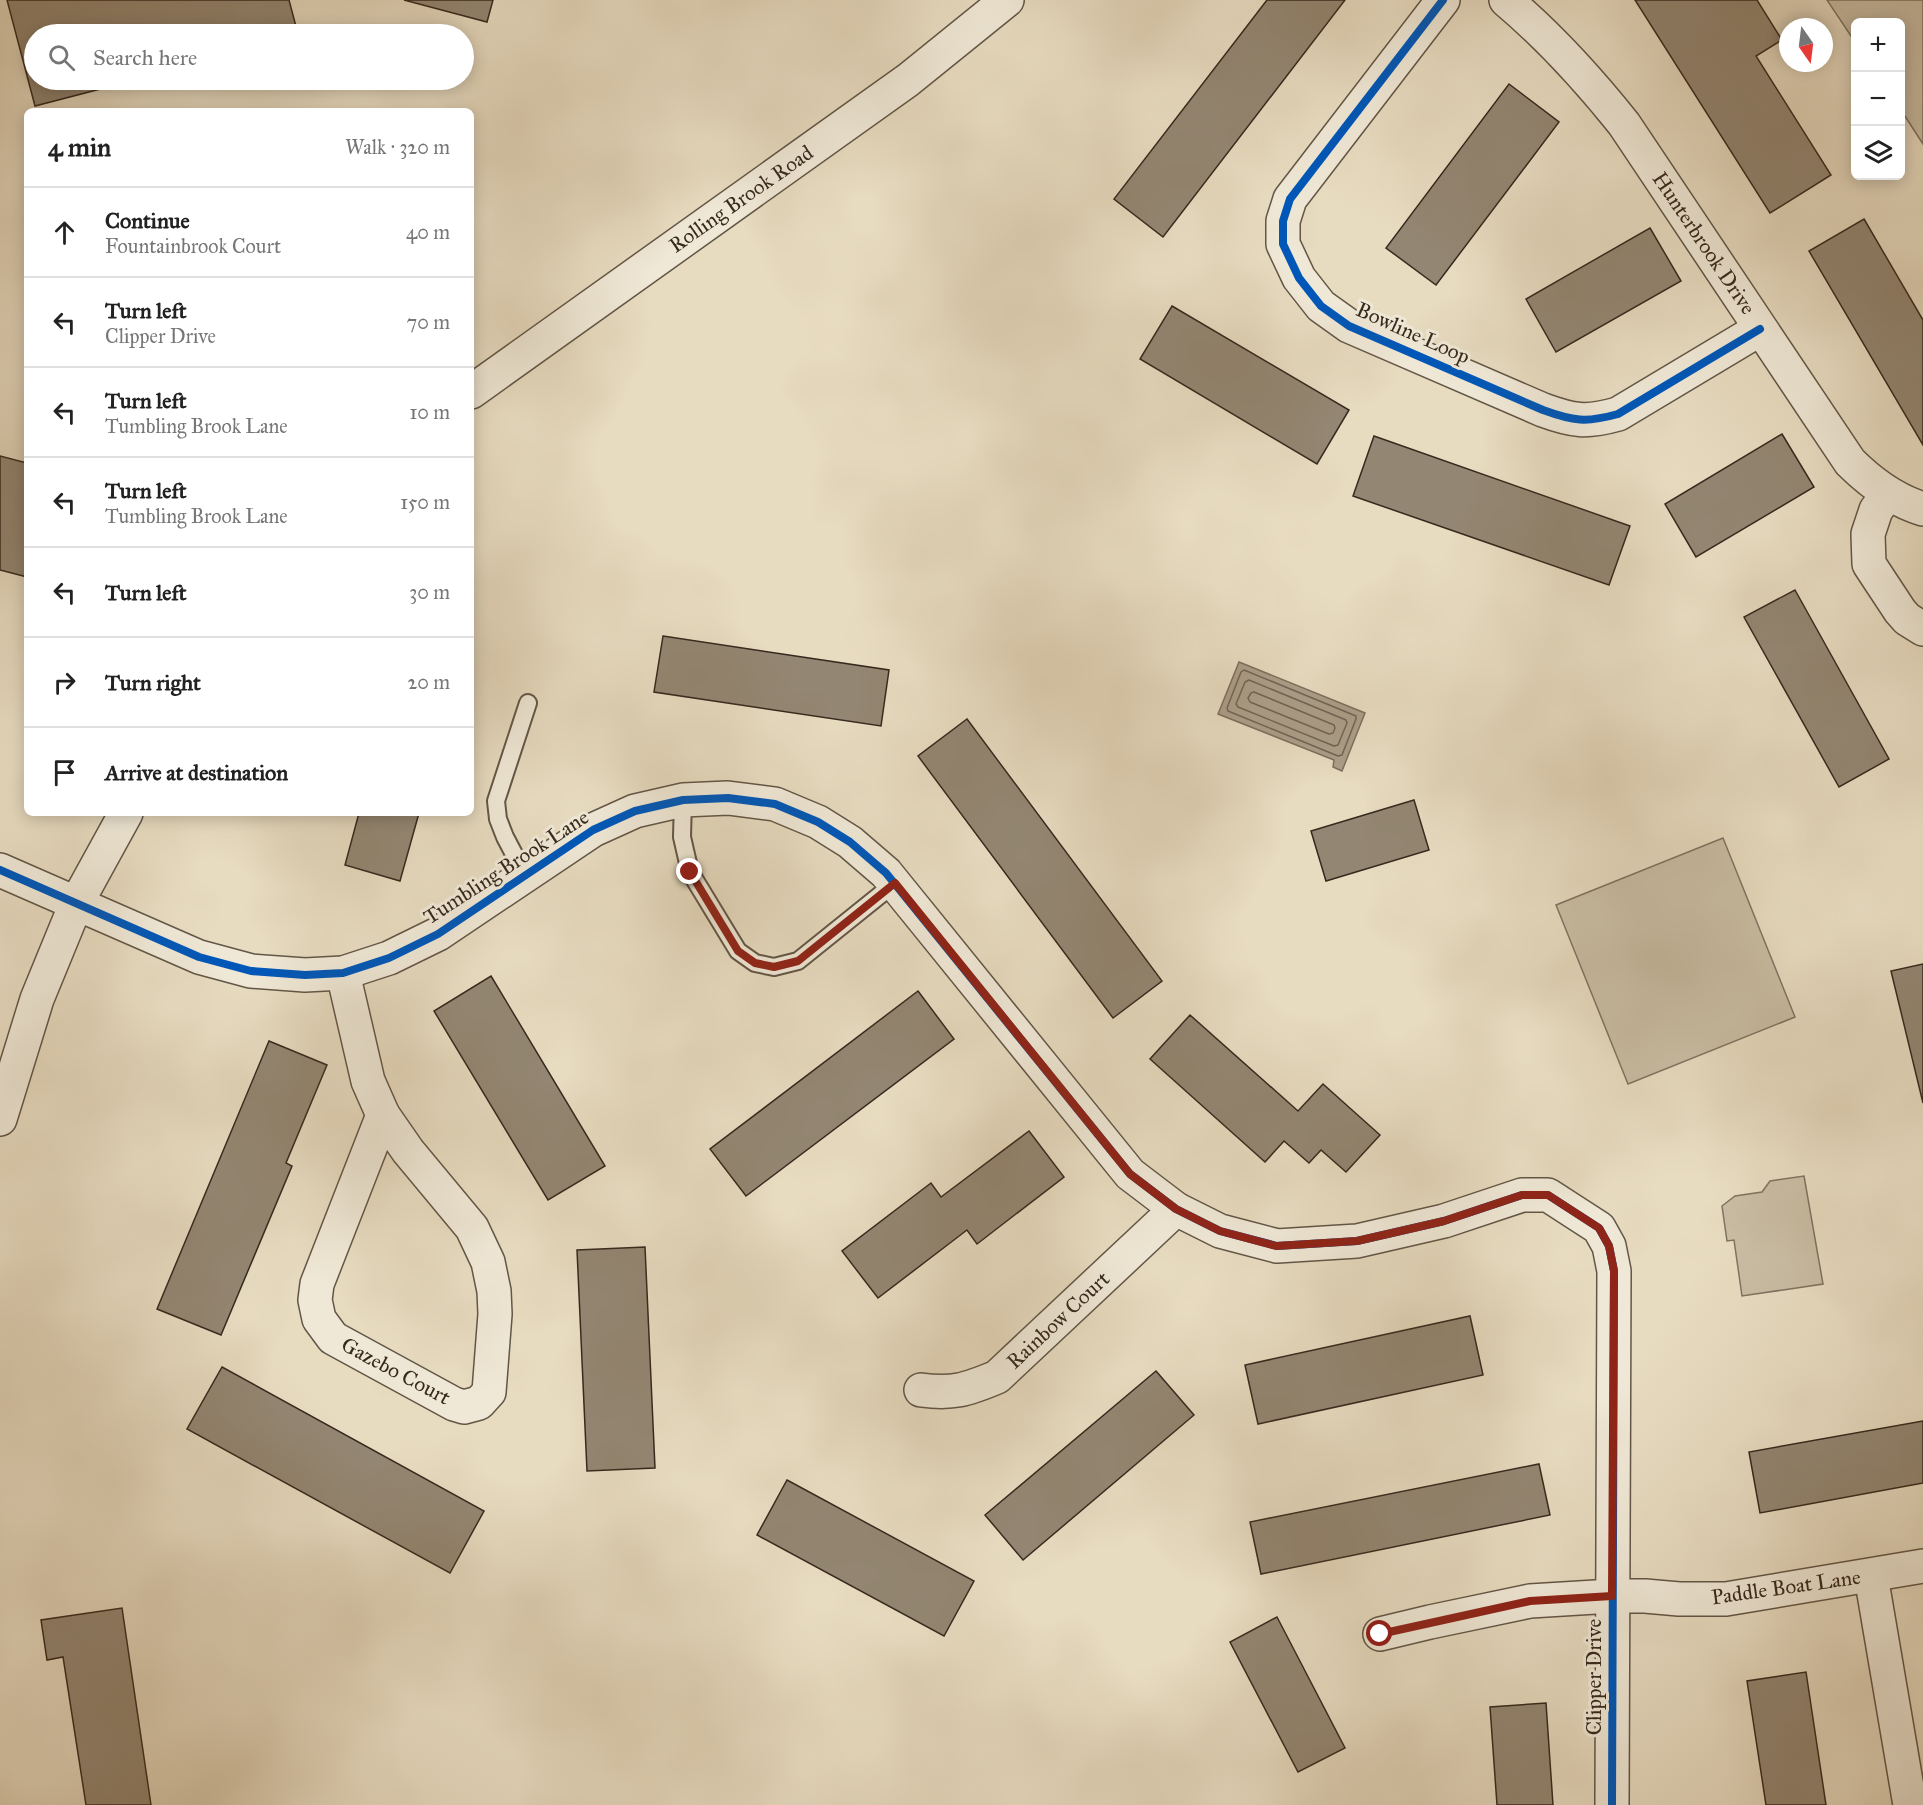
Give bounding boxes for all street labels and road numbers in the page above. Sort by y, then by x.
street label: Rolling Brook Road [664,139,818,258]
street label: Hunterbrook Drive [1647,167,1761,320]
street label: Bowline Loop [1352,296,1474,370]
street label: Tumbling Brook Lane [419,804,594,930]
street label: Rainbow Court [1001,1265,1115,1374]
street label: Gazebo Court [337,1331,455,1411]
street label: Paddle Boat Lane [1710,1564,1863,1610]
street label: Clipper Drive [1581,1619,1607,1735]

